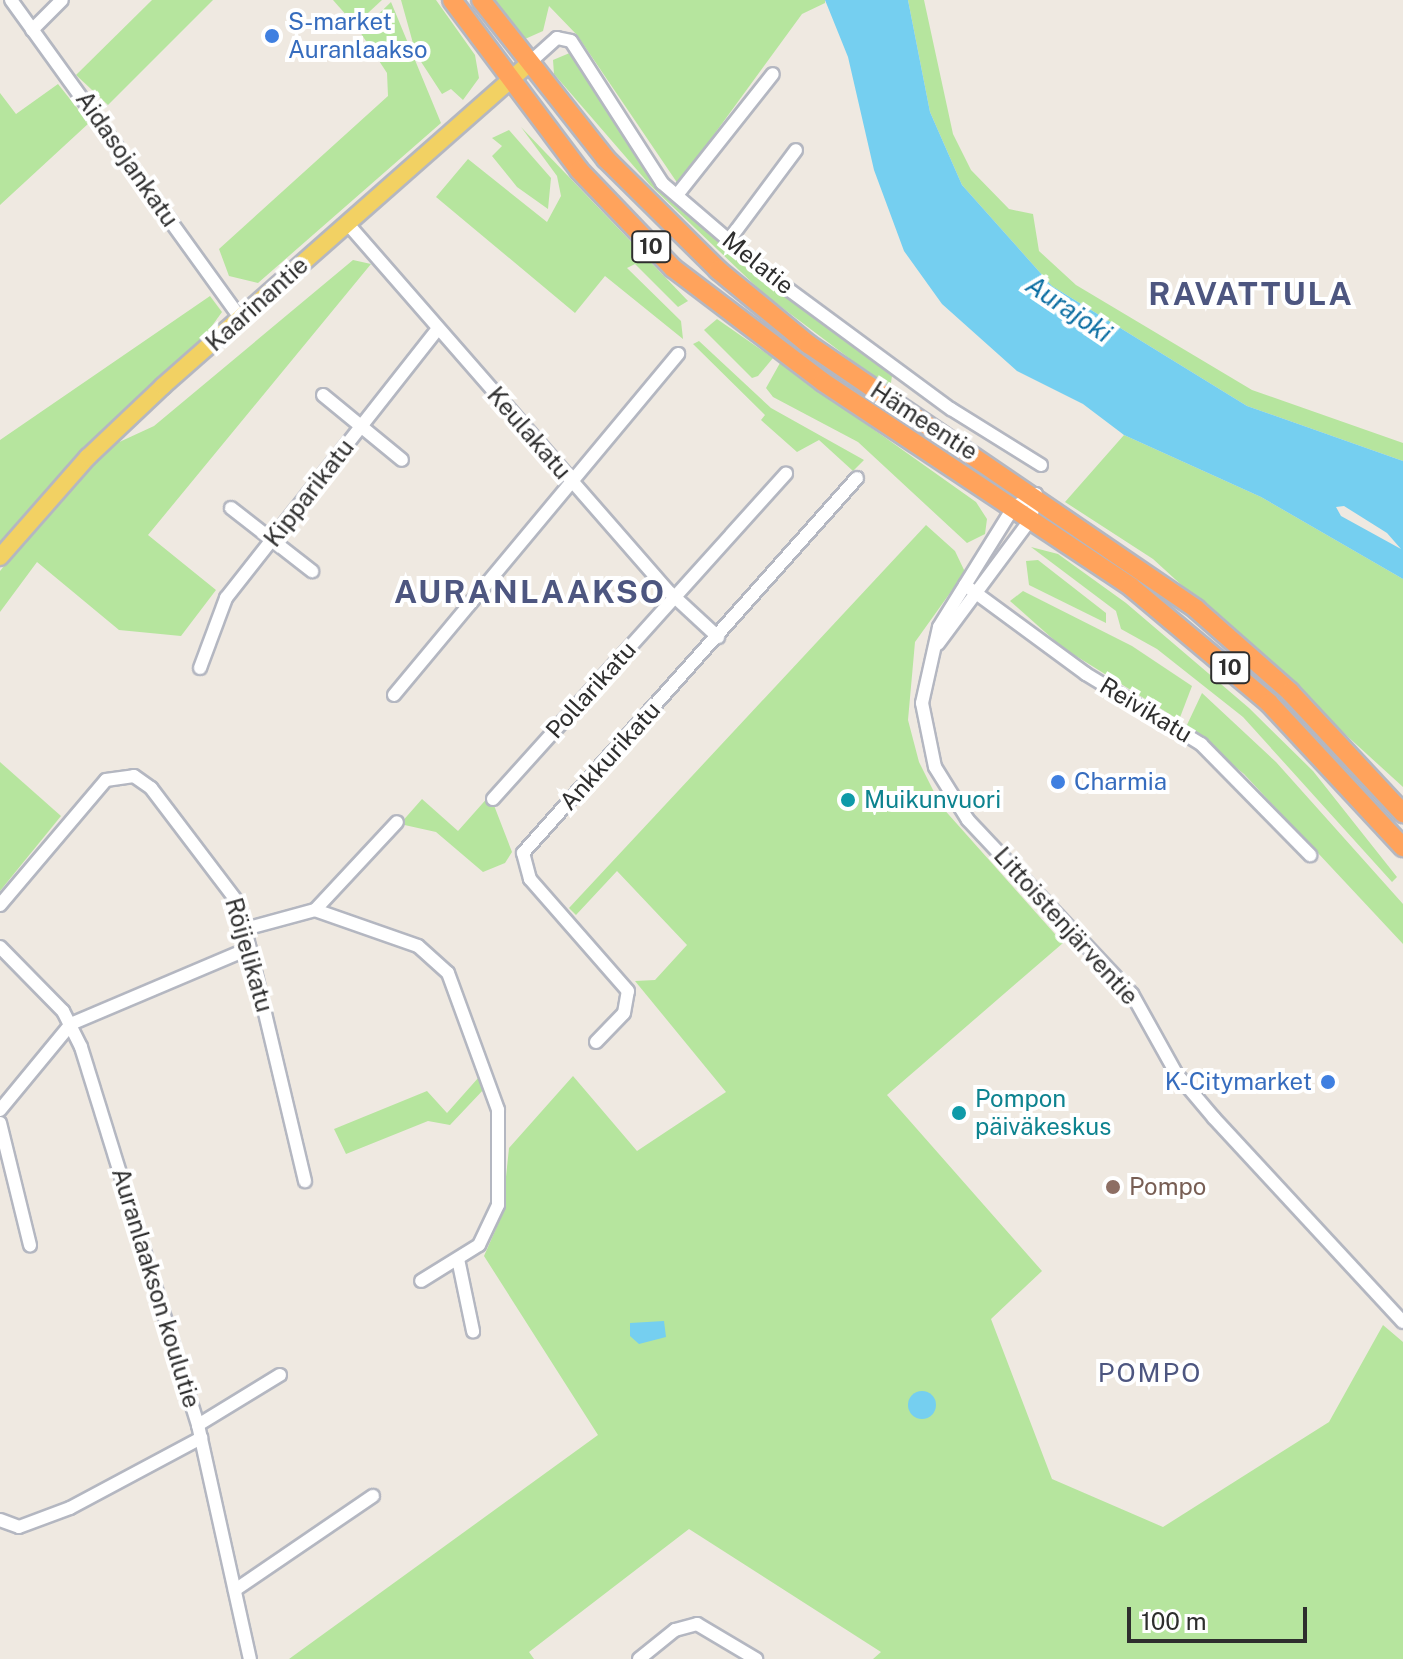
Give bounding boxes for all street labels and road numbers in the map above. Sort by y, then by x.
street label: Aidasojankatu [70,86,184,232]
street label: Melatie [717,226,799,300]
road number: 10 [631,229,671,265]
street label: Kaarinantie [200,251,314,357]
street label: Hämeentie [865,376,983,466]
street label: Keulakatu [481,381,577,485]
street label: Kipparikatu [258,433,360,553]
street label: Pollarikatu [540,636,642,744]
road number: 10 [1210,650,1250,686]
street label: Reivikatu [1095,671,1197,749]
street label: Ankkurikatu [554,696,666,816]
street label: Littoistenjärventie [988,841,1144,1011]
street label: Röijelikatu [219,895,279,1015]
street label: Auranlaakson koulutie [106,1165,206,1411]

